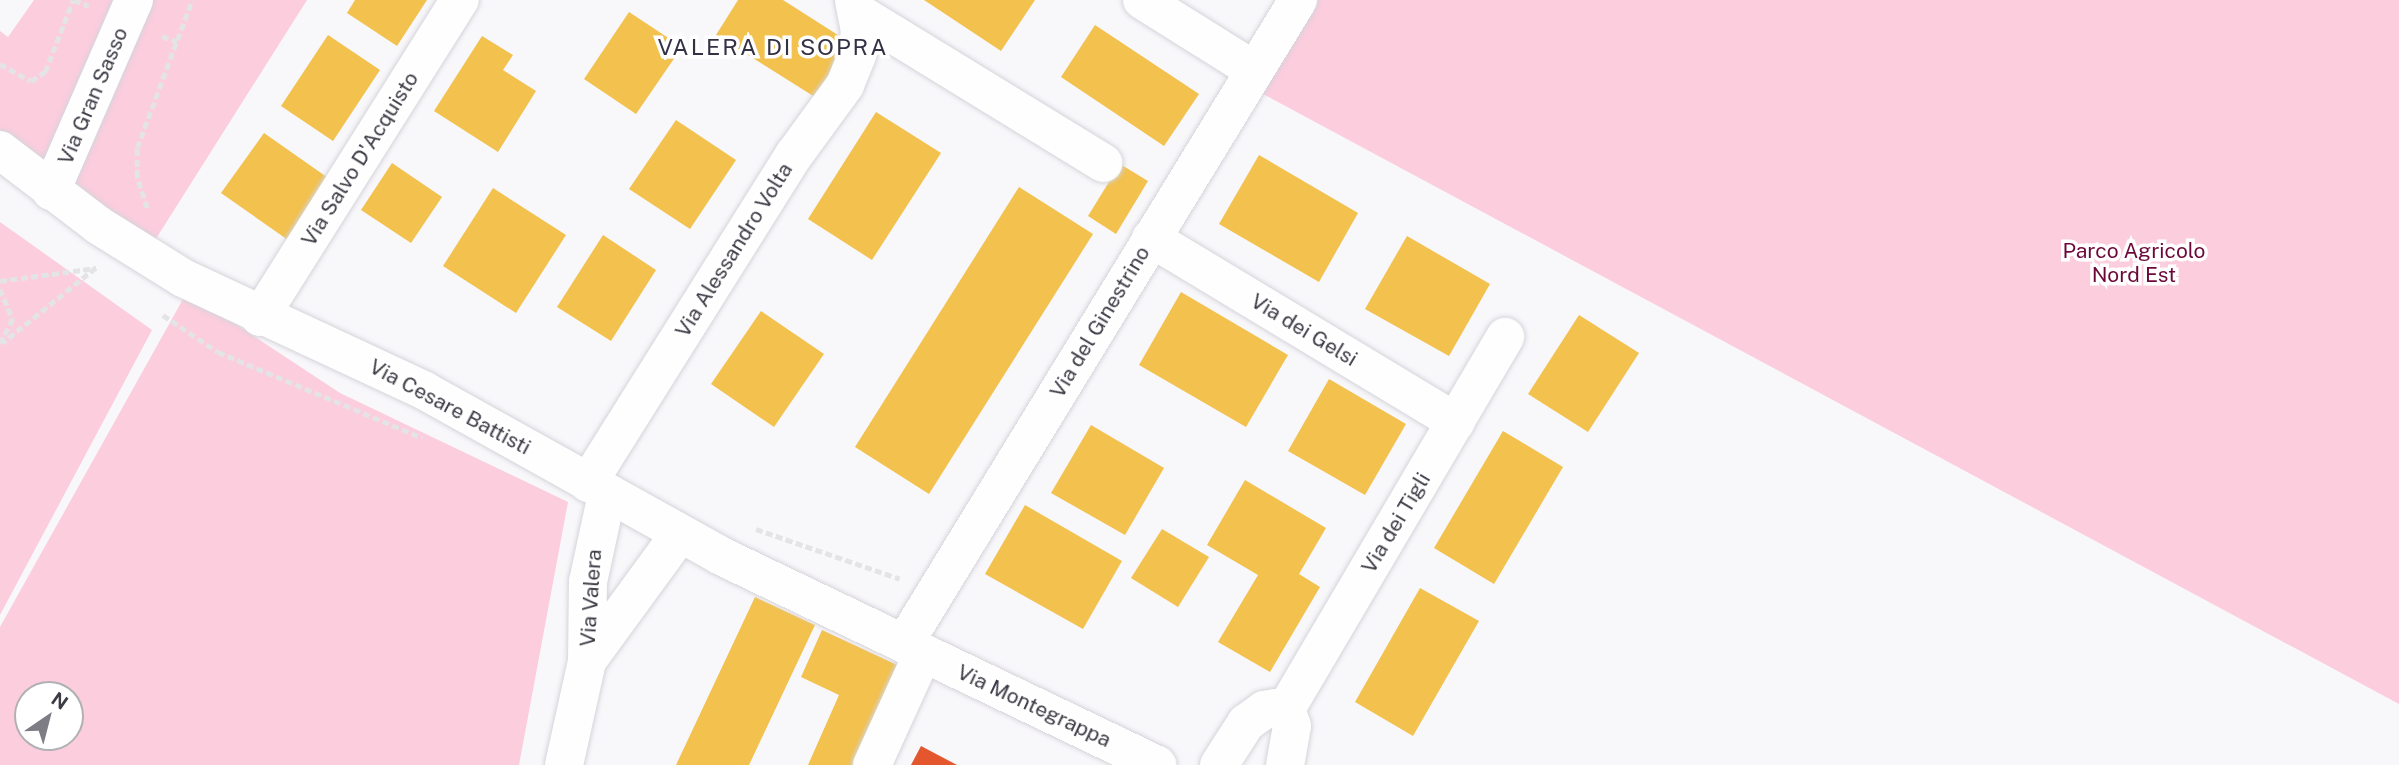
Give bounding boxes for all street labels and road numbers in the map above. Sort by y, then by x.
street label: Via Gran Sasso [53,24,133,168]
street label: Via Salvo D'Acquisto [296,67,424,251]
street label: Via Alessandro Volta [670,158,798,342]
street label: Via del Ginestrino [1045,241,1155,403]
street label: Via dei Gelsi [1246,288,1362,372]
street label: Via Cesare Battisti [365,354,535,460]
street label: Via dei Tigli [1356,468,1436,578]
street label: Via Valera [575,548,607,648]
street label: Via Montegrappa [953,659,1115,753]

